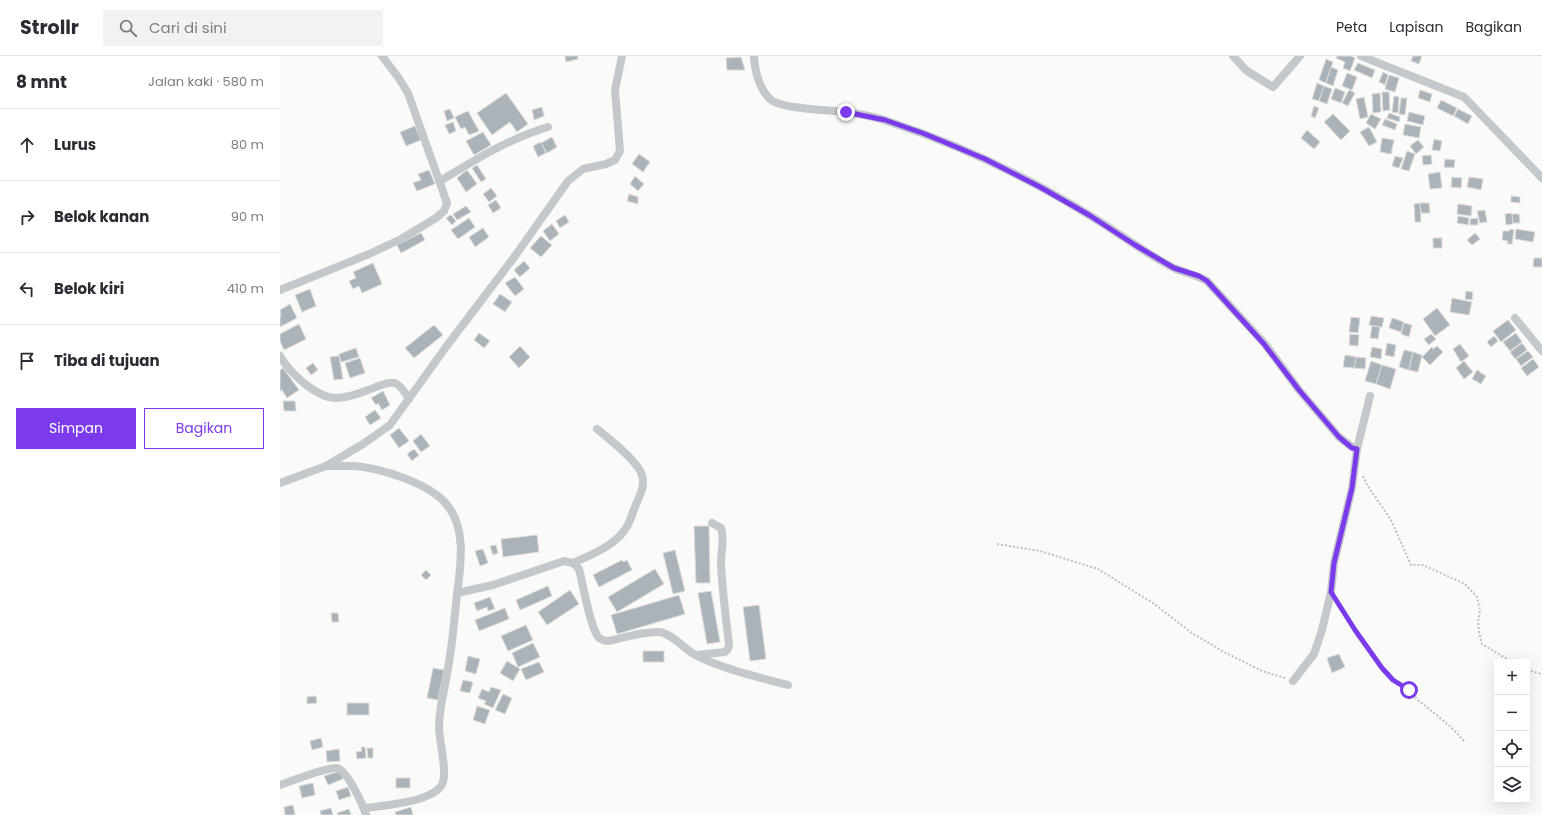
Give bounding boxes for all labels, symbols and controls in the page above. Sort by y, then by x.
search box [103,10,383,46]
text: Strollr [20,14,79,41]
icon: search [117,17,139,39]
text: Cari di sini [149,17,227,38]
text: Peta [1336,17,1367,37]
text: Lapisan [1389,17,1443,37]
text: Bagikan [1465,17,1522,37]
text: 8 mnt [16,70,67,94]
text: Jalan kaki · 580 m [148,72,264,91]
route end [837,103,855,121]
icon: ahead [16,134,38,156]
text: Lurus [54,134,96,155]
text: 80 m [231,135,264,154]
icon: right [16,206,38,228]
text: Belok kanan [54,206,149,227]
text: 90 m [231,207,264,226]
icon: left [16,278,38,300]
text: Belok kiri [54,278,124,299]
text: 410 m [227,279,264,298]
icon: arrive [16,350,38,372]
text: Tiba di tujuan [54,350,160,371]
button: Simpan [16,408,136,449]
button: Bagikan [144,408,264,449]
map controls [1494,659,1530,803]
button: + [1494,659,1530,695]
route start [1400,681,1418,699]
button: − [1494,695,1530,731]
button: locate [1494,731,1530,767]
button: layers [1494,767,1530,803]

